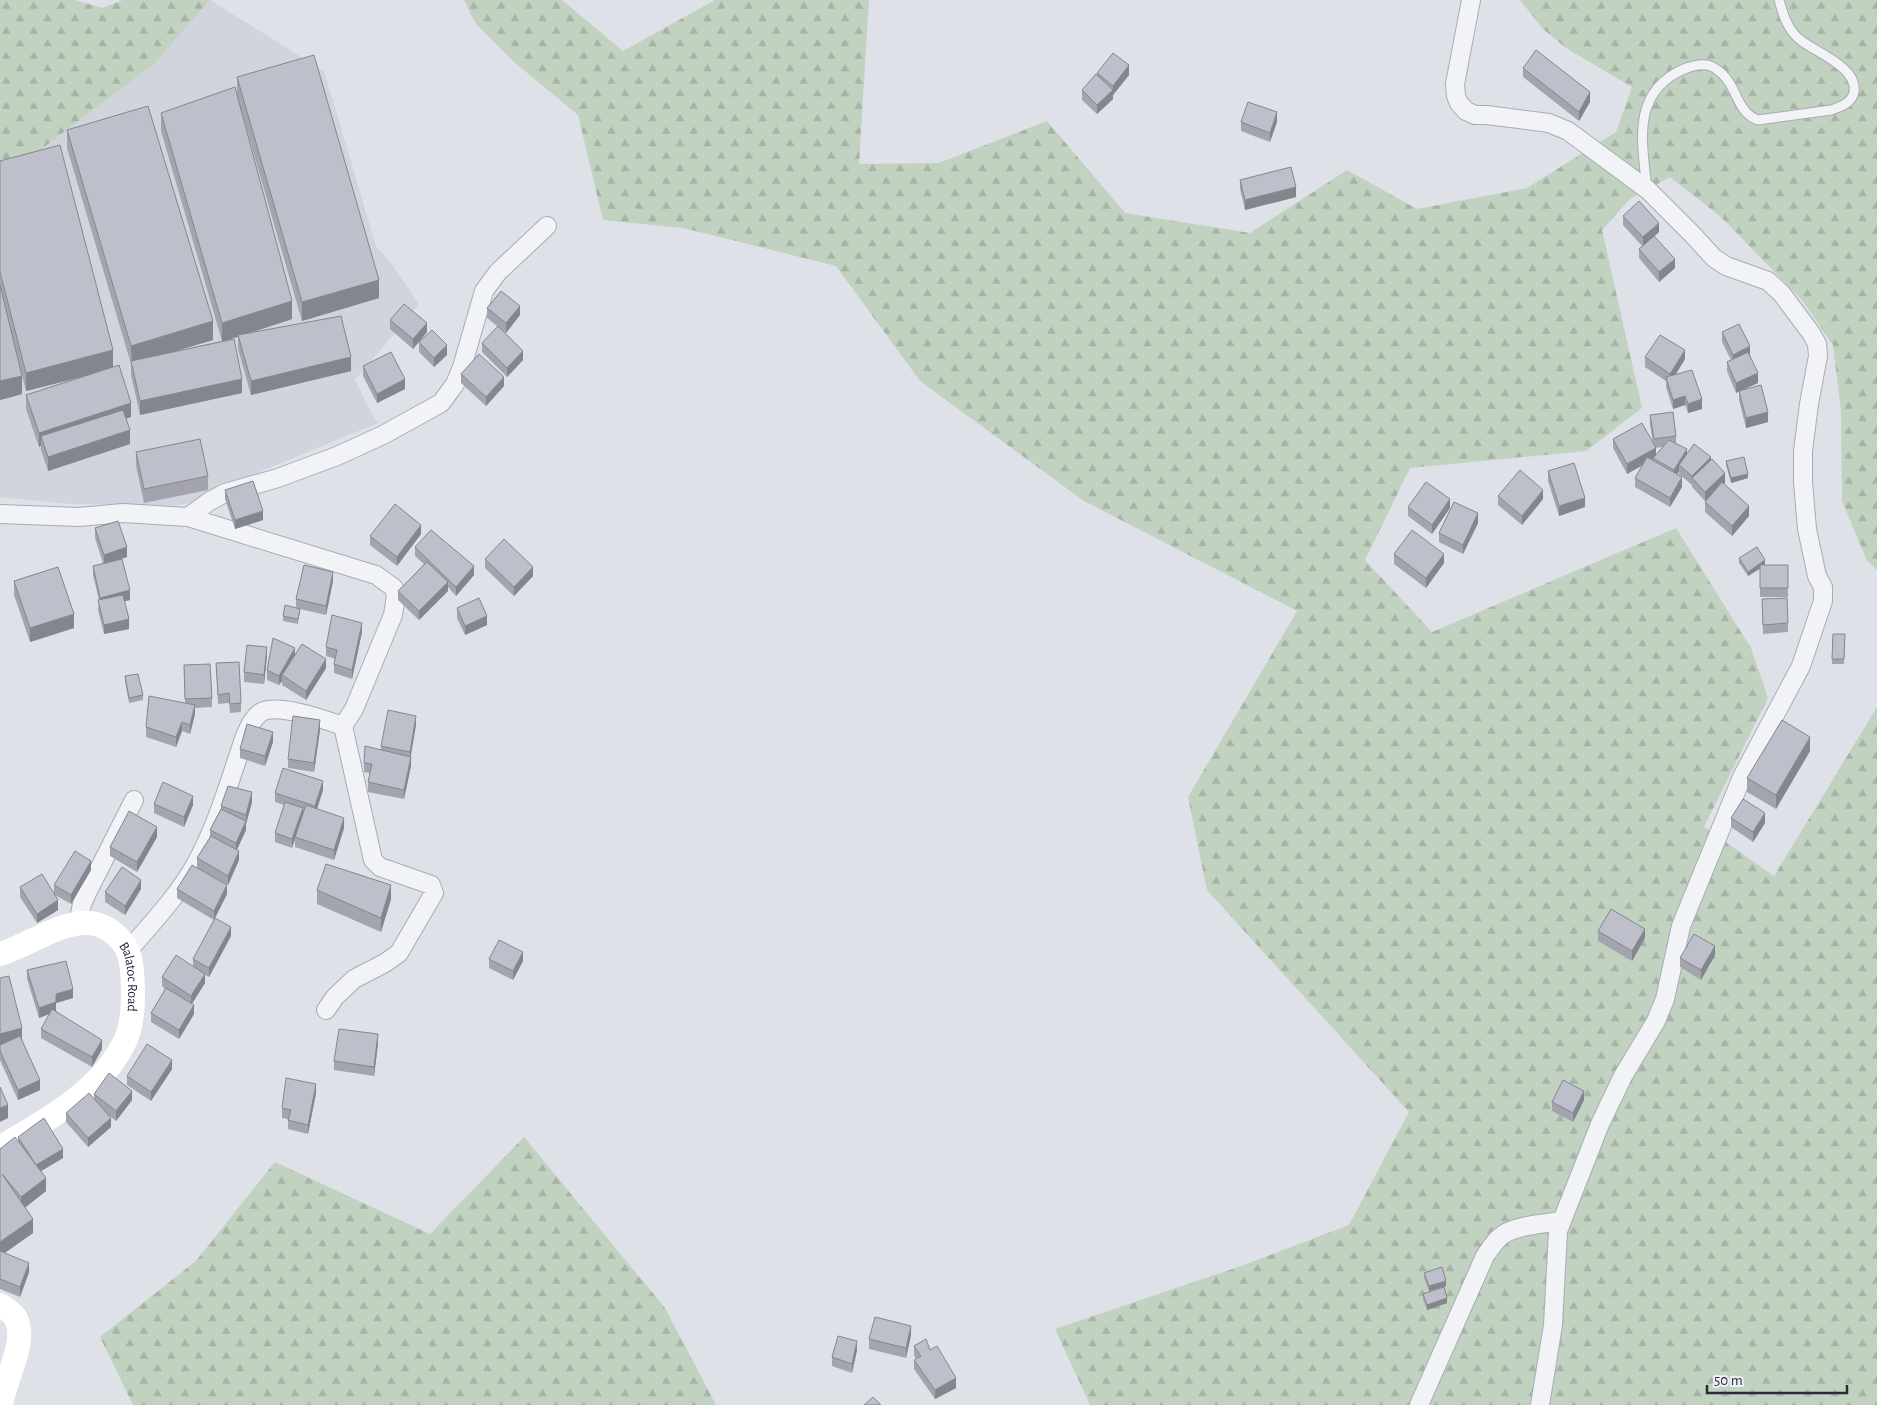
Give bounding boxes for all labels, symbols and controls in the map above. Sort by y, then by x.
street label: Balatoc Road [116,940,139,1012]
scale bar [1707,1362,1847,1394]
text: 50 m [1714,1373,1743,1388]

